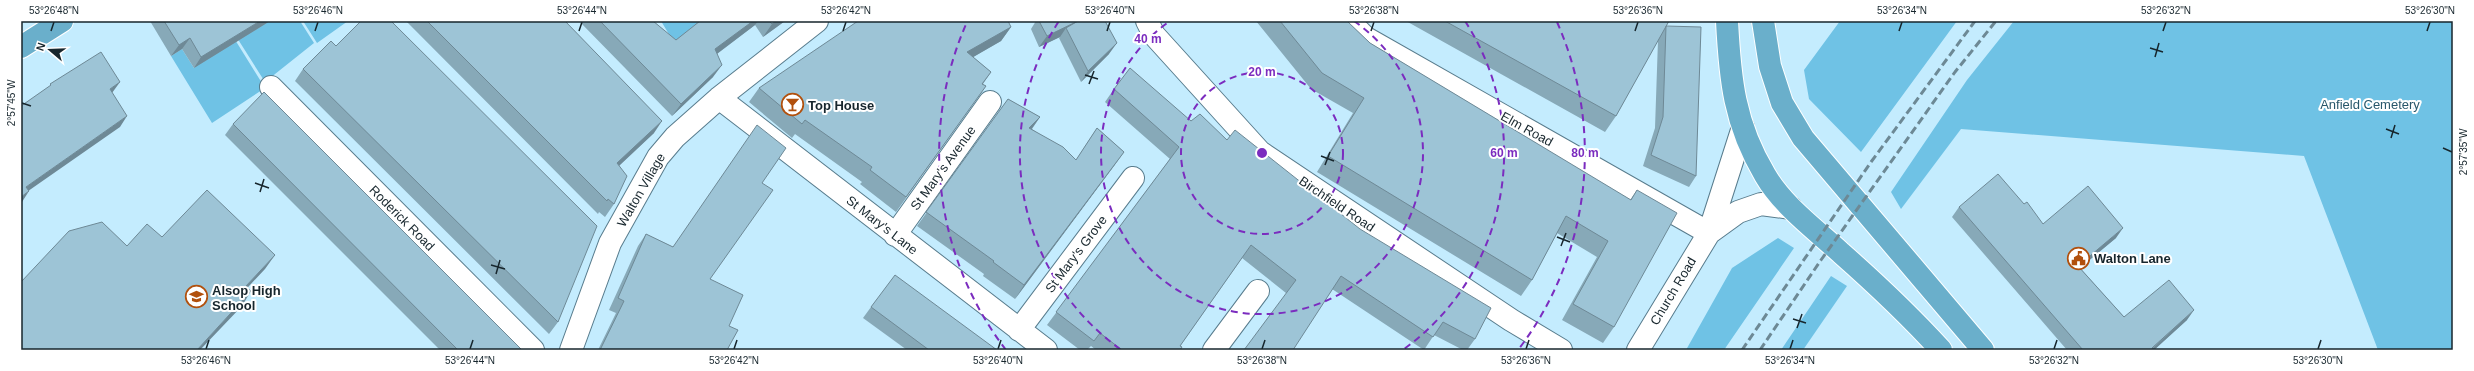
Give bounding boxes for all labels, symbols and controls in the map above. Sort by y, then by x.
text: 53°26'48"N [29,5,79,16]
text: 53°26'46"N [293,5,343,16]
text: 53°26'44"N [557,5,607,16]
text: 53°26'42"N [821,5,871,16]
text: 53°26'40"N [1085,5,1135,16]
text: 53°26'38"N [1349,5,1399,16]
text: 53°26'36"N [1613,5,1663,16]
text: 53°26'34"N [1877,5,1927,16]
text: 53°26'32"N [2141,5,2191,16]
text: 53°26'30"N [2405,5,2455,16]
north arrow [30,30,70,70]
text: 40 m [1134,32,1162,46]
text: N [34,41,48,52]
text: 20 m [1248,65,1276,79]
text: 2°57'45"W [6,79,17,126]
bar icon: Top House [779,92,805,118]
park label: Anfield Cemetery [2320,97,2420,112]
place label: Top House [808,98,874,113]
street label: Elm Road [1498,109,1556,149]
street label: St Mary's Avenue [907,123,979,213]
text: 2°57'35"W [2458,128,2469,175]
centre of rings [1255,146,1269,160]
text: 60 m [1490,146,1518,160]
text: 80 m [1571,146,1599,160]
street label: Walton Village [614,151,668,229]
street label: Birchfield Road [1296,173,1378,235]
street label: Roderick Road [366,182,438,254]
street label: St Mary's Lane [843,193,921,257]
street label: St Mary's Grove [1042,212,1110,296]
public building icon: Walton Lane [2066,245,2092,271]
place label: Walton Lane [2094,251,2171,266]
street label: Church Road [1647,254,1699,328]
place label: Alsop High School [212,283,281,313]
school or university icon: Alsop High School [184,284,210,310]
text: 53°26'46"N [181,355,231,366]
text: 53°26'44"N [445,355,495,366]
text: 53°26'42"N [709,355,759,366]
text: 53°26'40"N [973,355,1023,366]
text: 53°26'38"N [1237,355,1287,366]
text: 53°26'36"N [1501,355,1551,366]
text: 53°26'34"N [1765,355,1815,366]
text: 53°26'32"N [2029,355,2079,366]
text: 53°26'30"N [2293,355,2343,366]

